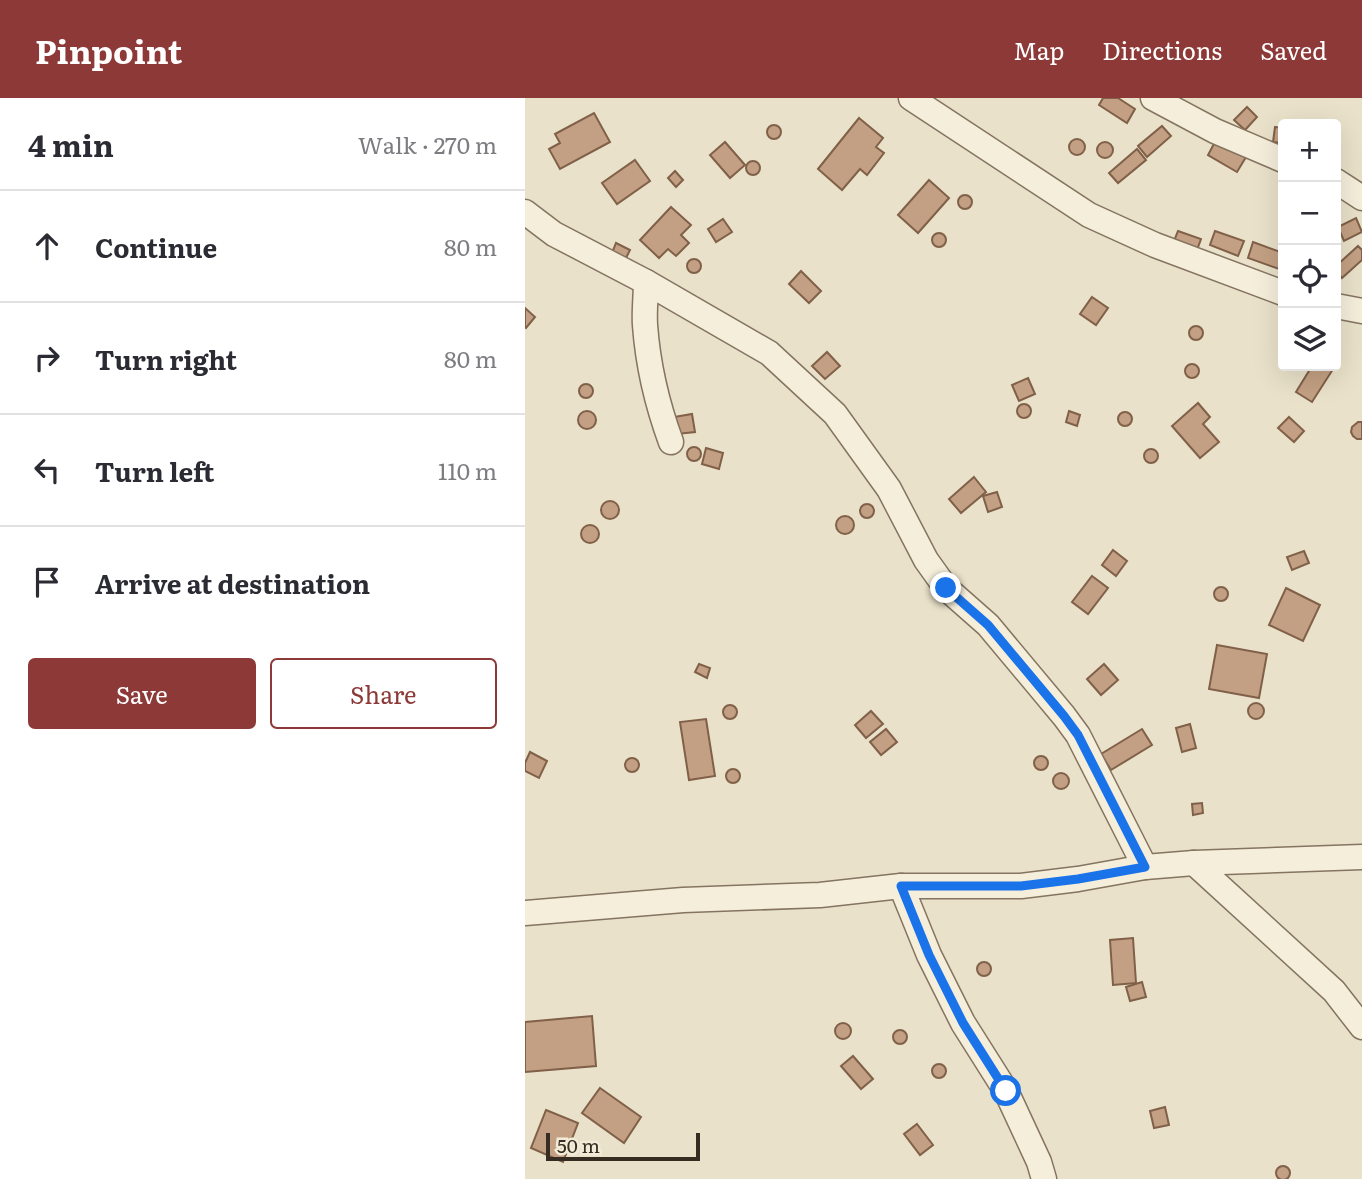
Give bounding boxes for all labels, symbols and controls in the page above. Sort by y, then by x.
text: Pinpoint [35,25,182,74]
text: Map [1013,32,1064,67]
text: Directions [1102,32,1222,67]
text: Saved [1260,32,1327,67]
map controls [1278,119,1341,371]
button: + [1278,119,1341,182]
text: 4 min [28,122,114,166]
text: Walk · 270 m [358,127,497,161]
button: − [1278,182,1341,245]
icon: ahead [28,227,66,265]
text: Continue [95,227,217,266]
text: 80 m [444,229,497,263]
button: locate [1278,245,1341,308]
button: layers [1278,308,1341,371]
icon: right [28,339,66,377]
text: Turn right [95,339,237,378]
text: 80 m [444,341,497,375]
icon: left [28,451,66,489]
text: Turn left [95,451,214,490]
text: 110 m [438,453,497,487]
icon: arrive [28,563,66,601]
text: Arrive at destination [95,563,370,602]
route end [930,572,961,603]
button: Save [28,658,256,729]
button: Share [270,658,497,729]
route start [990,1075,1021,1106]
scale bar [546,1130,700,1162]
text: 50 m [557,1131,600,1159]

